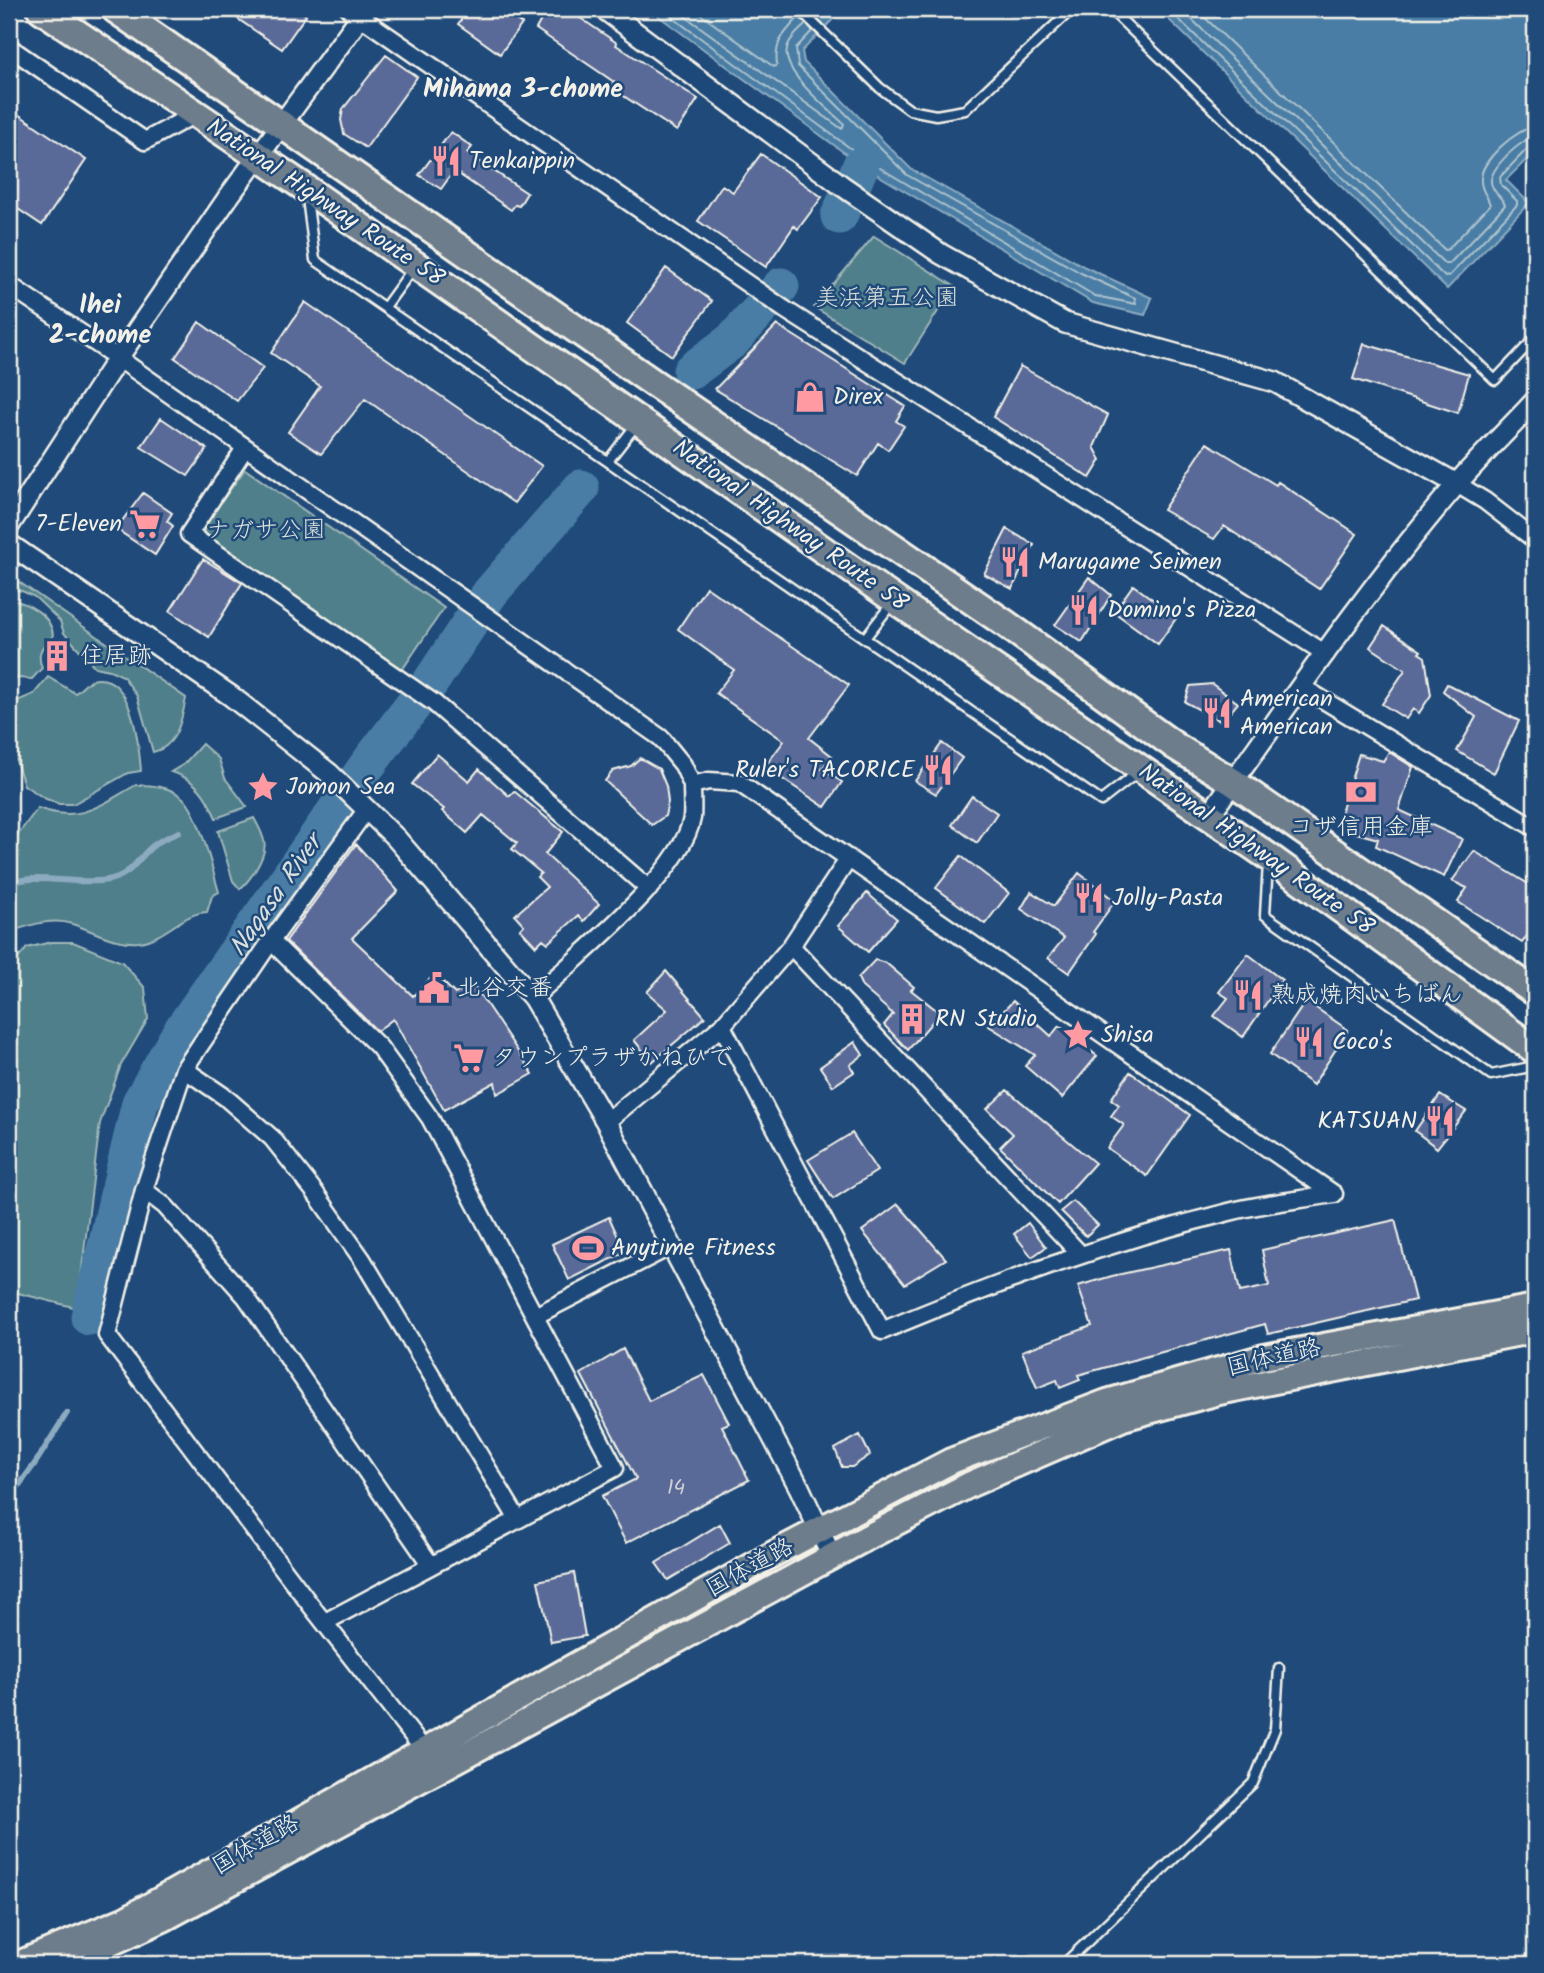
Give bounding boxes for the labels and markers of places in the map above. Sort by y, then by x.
place label: Tenkaippin [469,142,575,181]
restaurant icon: Tenkaippin [429,144,463,178]
place label: Direx [833,378,884,417]
shop icon: Direx [793,380,827,414]
place label: 7-Eleven [35,505,122,544]
supermarket icon: 7-Eleven [128,507,162,541]
place label: Marugame Seimen [1038,543,1222,582]
restaurant icon: Marugame Seimen [998,545,1032,579]
place label: Domino's Pizza [1107,591,1256,630]
restaurant icon: Domino's Pizza [1067,593,1101,627]
place label: 住居跡 [80,637,152,676]
building icon: 住居跡 [40,639,74,673]
place label: American American [1240,680,1333,747]
restaurant icon: American American [1200,696,1234,730]
place label: Ruler's TACORICE [735,751,916,790]
restaurant icon: Ruler's TACORICE [921,753,955,787]
place label: Jomon Sea [286,768,395,807]
place icon: Jomon Sea [246,770,280,804]
bank icon: コザ信用金庫 [1344,775,1378,809]
place label: コザ信用金庫 [1289,808,1433,847]
place label: Jolly-Pasta [1112,879,1223,918]
restaurant icon: Jolly-Pasta [1072,881,1106,915]
place label: 北谷交番 [457,969,553,1008]
public building icon: 北谷交番 [417,971,451,1005]
place label: 熟成焼肉いちばん [1271,976,1463,1015]
restaurant icon: 熟成焼肉いちばん [1231,978,1265,1012]
place label: RN Studio [935,1000,1037,1039]
building icon: RN Studio [895,1002,929,1036]
place label: Shisa [1101,1016,1154,1055]
place icon: Shisa [1061,1018,1095,1052]
place label: Coco's [1332,1023,1393,1062]
restaurant icon: Coco's [1292,1025,1326,1059]
place label: タウンプラザかねひで [492,1039,732,1078]
supermarket icon: タウンプラザかねひで [452,1041,486,1075]
place label: KATSUAN [1317,1102,1417,1141]
restaurant icon: KATSUAN [1423,1104,1457,1138]
place label: Anytime Fitness [611,1229,776,1268]
sports icon: Anytime Fitness [571,1231,605,1265]

